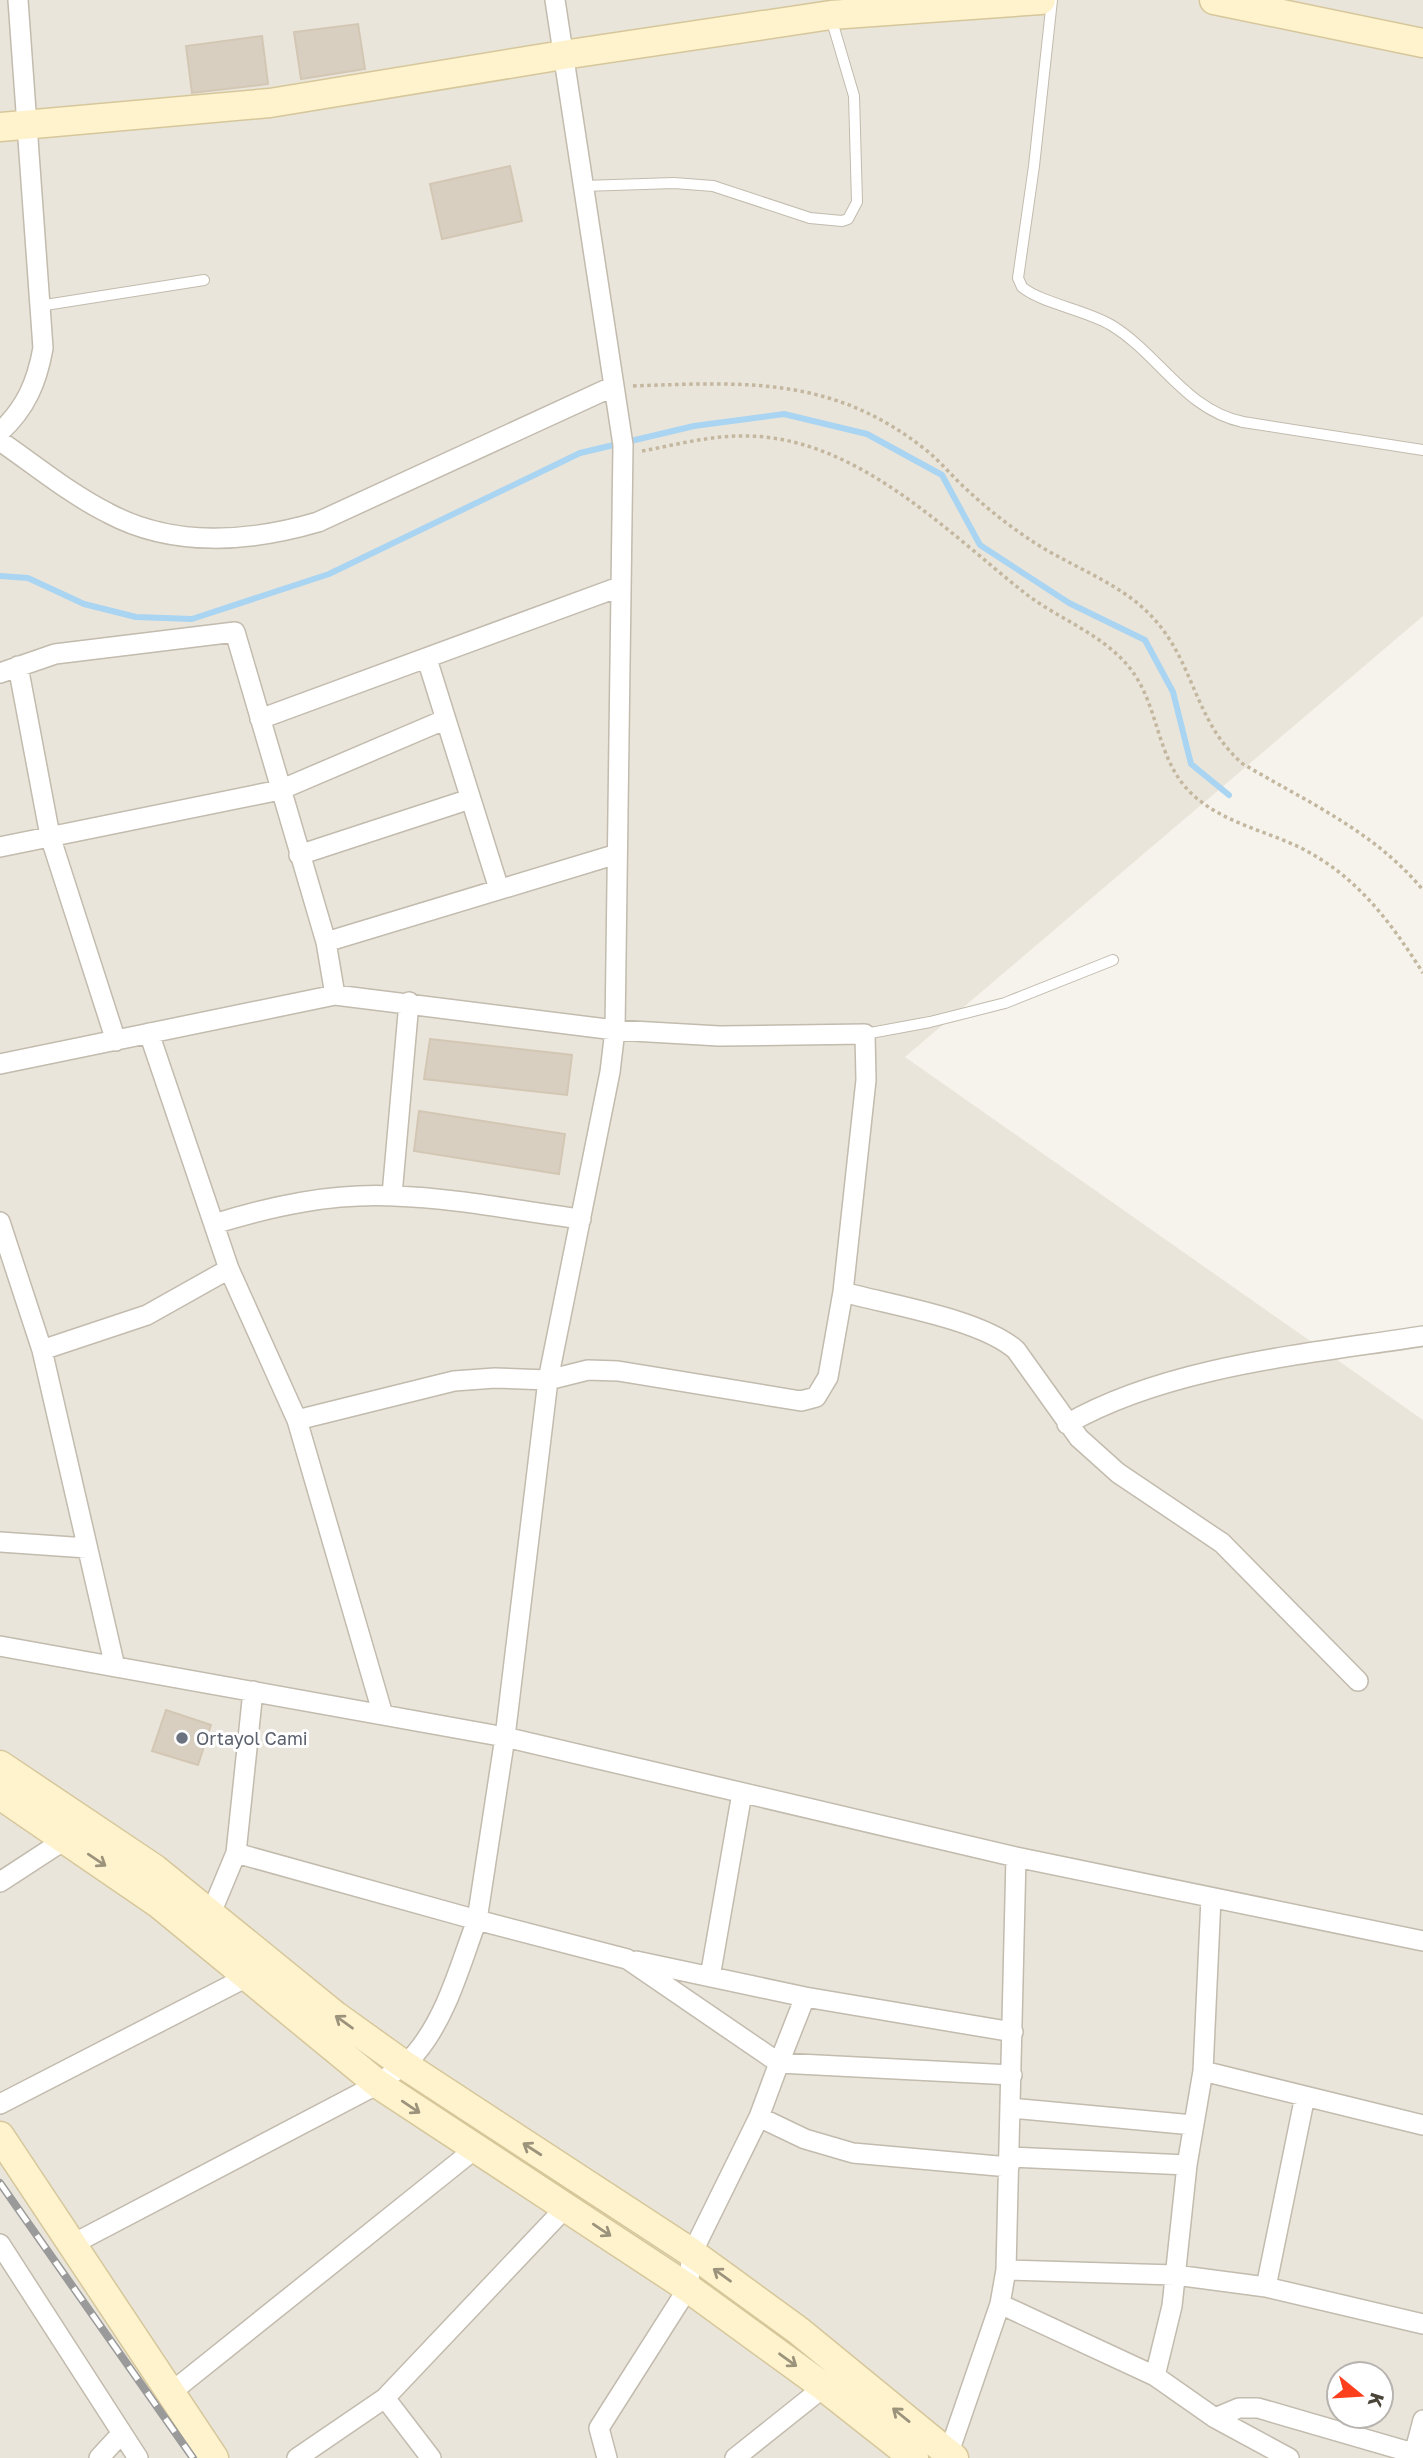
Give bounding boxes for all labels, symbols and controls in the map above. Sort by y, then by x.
place label: Ortayol Cami [196,1727,308,1749]
marker: Ortayol Cami [174,1730,190,1746]
one-way arrow [87,1853,106,1867]
one-way arrow [335,2014,354,2029]
one-way arrow [401,2100,420,2114]
one-way arrow [523,2142,543,2156]
one-way arrow [592,2222,611,2237]
one-way arrow [713,2267,732,2282]
one-way arrow [778,2353,797,2368]
north arrow [1325,2360,1395,2430]
text: K [1364,2390,1390,2411]
one-way arrow [892,2407,910,2423]

